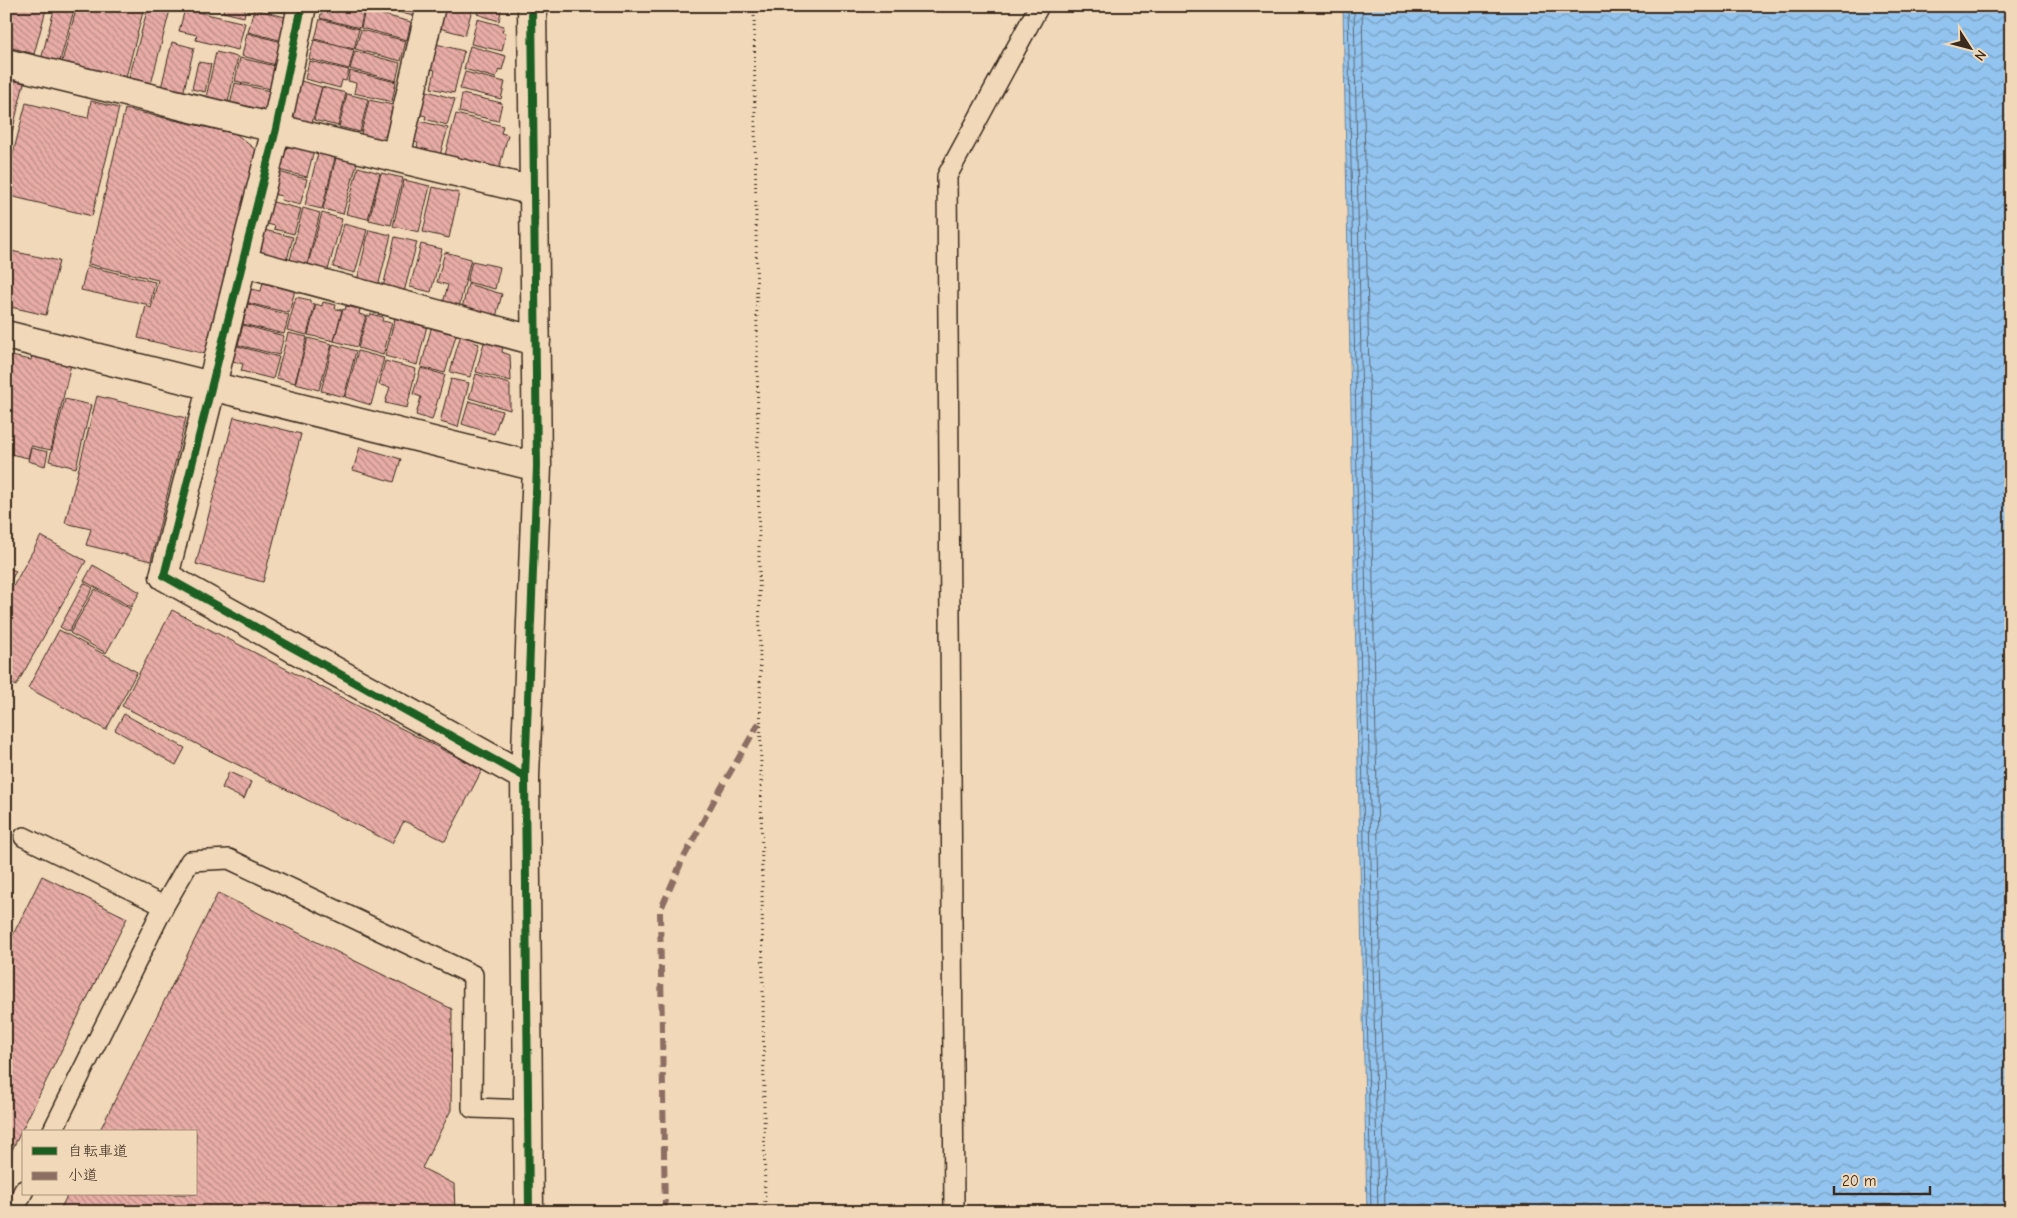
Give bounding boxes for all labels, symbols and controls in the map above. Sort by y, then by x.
north arrow [1944,22,1994,72]
text: N [1971,47,1990,64]
legend [22,1130,198,1196]
text: 自転車道 [68,1142,128,1160]
scale bar [1834,1163,1931,1195]
text: 小道 [68,1166,98,1184]
text: 20 m [1842,1172,1876,1190]

